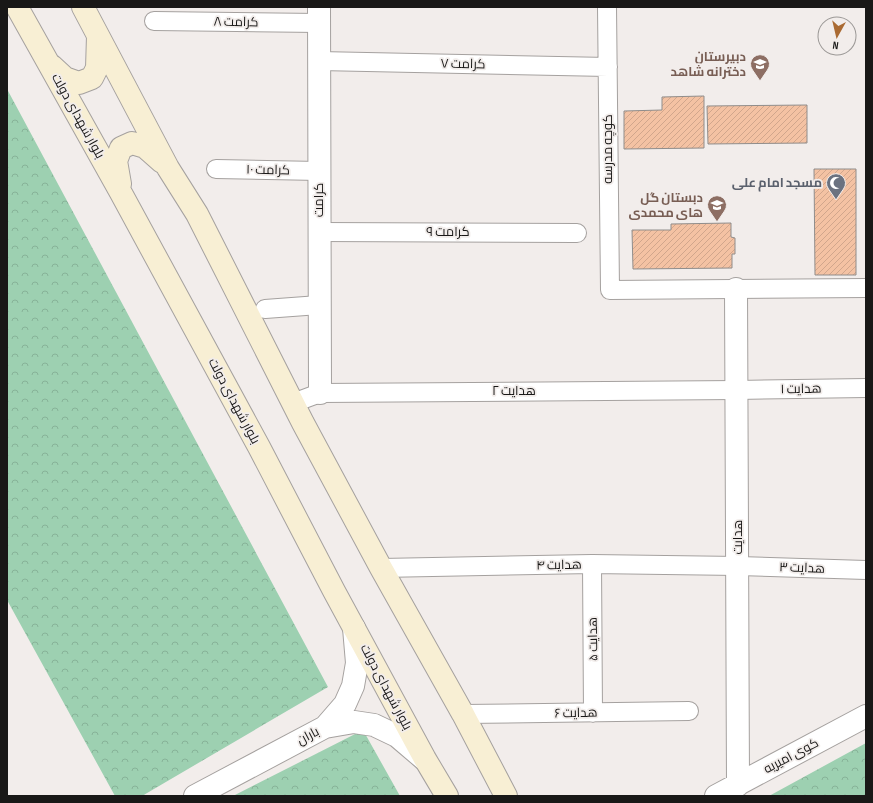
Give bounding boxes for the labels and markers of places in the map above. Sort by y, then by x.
place label: دبیرستان دخترانه شاهد [671,49,746,80]
school or university icon: دبیرستان دخترانه شاهد [749,53,771,81]
mosque icon: مسجد امام علی [825,172,847,200]
place label: مسجد امام علی [732,175,822,192]
place label: دبستان گل های محمدی [629,190,703,221]
school or university icon: دبستان گل های محمدی [706,194,728,222]

